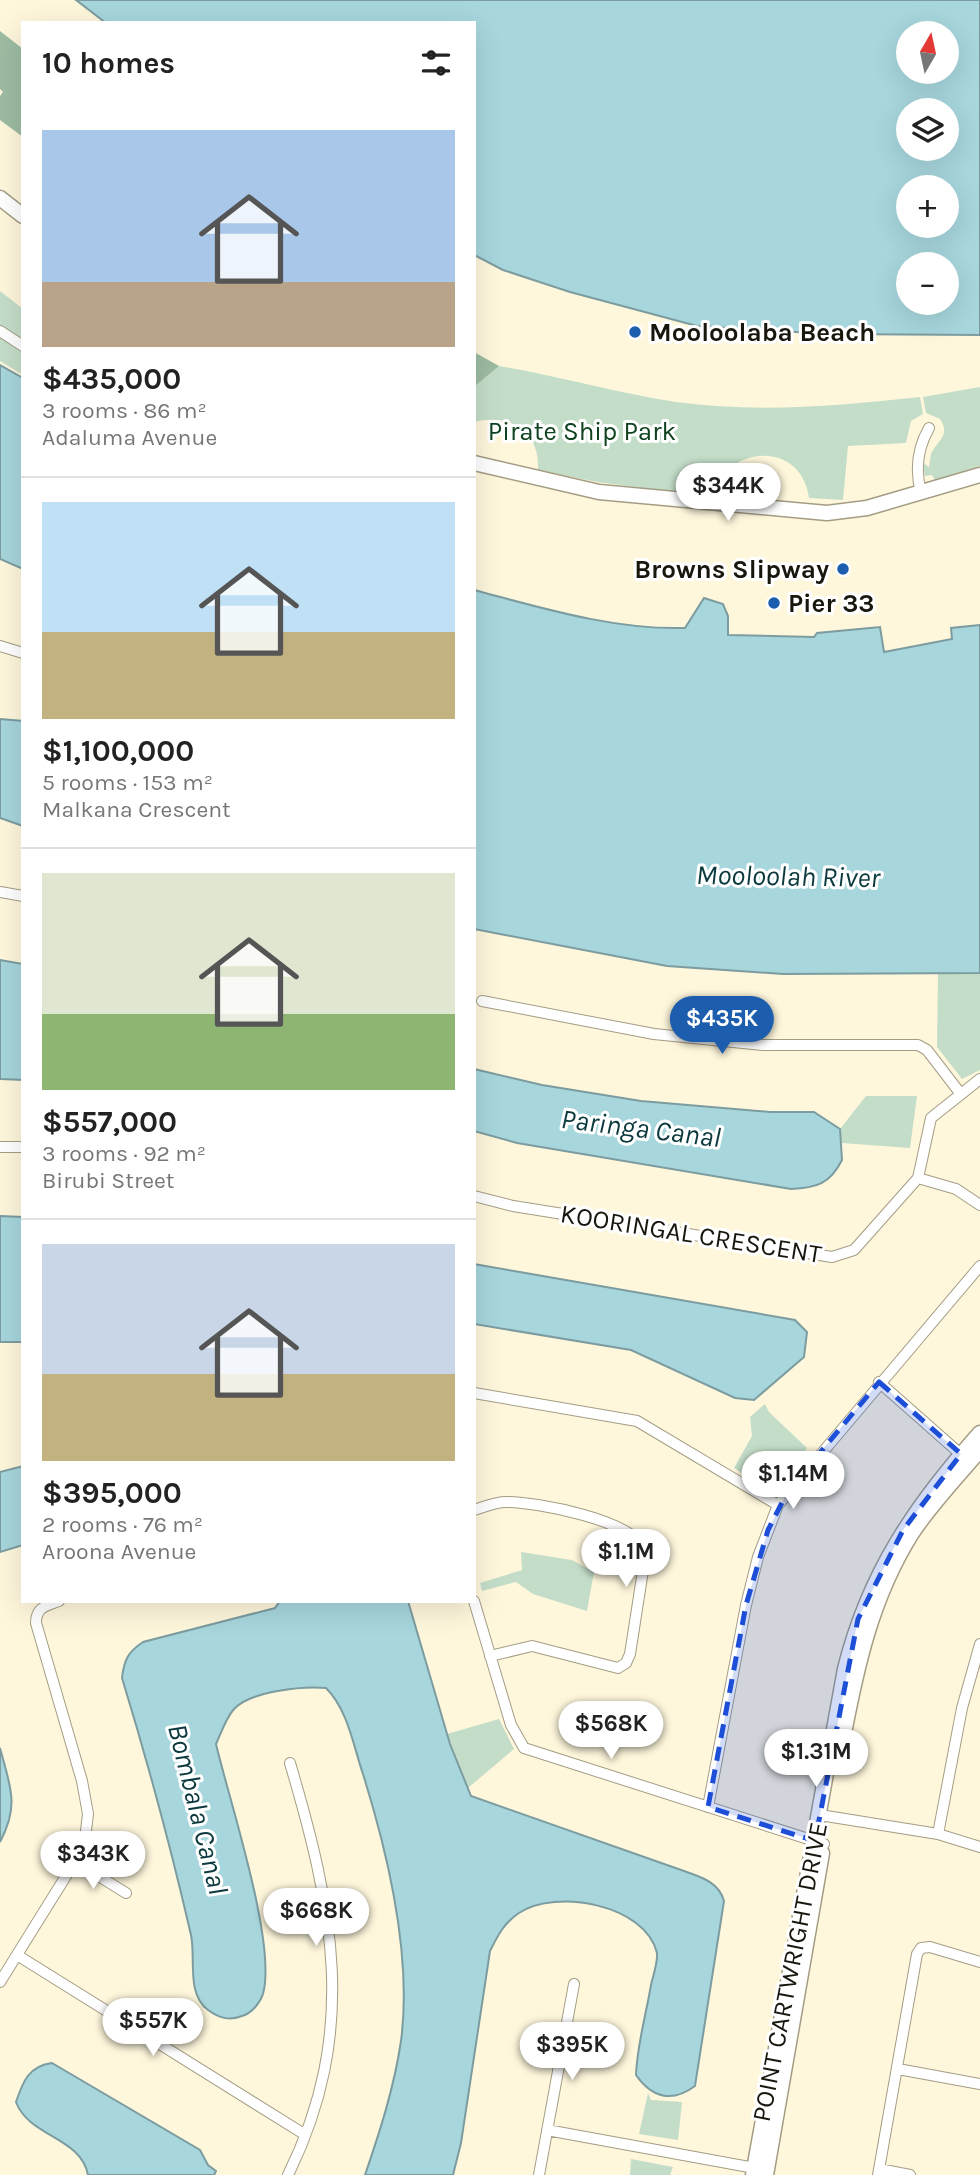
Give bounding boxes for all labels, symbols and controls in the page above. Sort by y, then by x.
north arrow [896,21,959,84]
map controls [896,21,959,315]
icon: filters [417,44,455,82]
text: 10 homes [42,45,175,81]
button: layers [896,98,959,161]
button: + [896,175,959,238]
icon: home [186,176,312,302]
button: − [896,252,959,315]
place label: Mooloolaba Beach [649,317,875,348]
marker: Mooloolaba Beach [627,324,643,340]
text: $435,000 [42,361,181,397]
text: 3 rooms · 86 m² [42,397,207,424]
park label: Pirate Ship Park [488,416,676,447]
text: Adaluma Avenue [42,424,217,451]
pin: $344K [679,463,777,523]
text: $344K [692,472,764,499]
icon: home [186,548,312,674]
place label: Browns Slipway [634,554,829,585]
marker: Browns Slipway [835,561,851,577]
place label: Pier 33 [788,588,875,619]
marker: Pier 33 [766,595,782,611]
text: $1,100,000 [42,733,194,769]
text: 5 rooms · 153 m² [42,769,213,796]
text: Malkana Crescent [42,796,231,823]
water label: Mooloolah River [696,858,882,894]
icon: home [186,919,312,1045]
pin: $435K [673,996,771,1056]
text: $435K [686,1005,758,1032]
water label: Paringa Canal [559,1102,723,1154]
text: $557,000 [42,1104,177,1140]
text: 3 rooms · 92 m² [42,1140,206,1167]
text: Birubi Street [42,1167,174,1194]
street label: KOORINGAL CRESCENT [558,1198,824,1270]
icon: home [186,1290,312,1416]
pin: $1.14M [736,1452,850,1511]
text: $1.14M [758,1460,829,1487]
text: $395,000 [42,1475,182,1511]
text: 2 rooms · 76 m² [42,1511,203,1538]
pin: $1.1M [577,1530,675,1589]
text: Aroona Avenue [42,1538,196,1565]
text: $1.1M [597,1538,655,1565]
pin: $568K [562,1702,660,1761]
text: $568K [574,1710,648,1737]
water label: Bombala Canal [161,1720,235,1898]
pin: $1.31M [759,1730,873,1789]
text: $1.31M [780,1738,852,1765]
street label: POINT CARTWRIGHT DRIVE [746,1820,834,2124]
pin: $343K [44,1832,142,1891]
text: $343K [56,1840,130,1867]
pin: $668K [267,1888,365,1948]
text: $668K [279,1897,353,1924]
pin: $557K [104,1998,202,2058]
text: $557K [118,2007,188,2034]
pin: $395K [523,2022,621,2082]
text: $395K [536,2031,608,2058]

